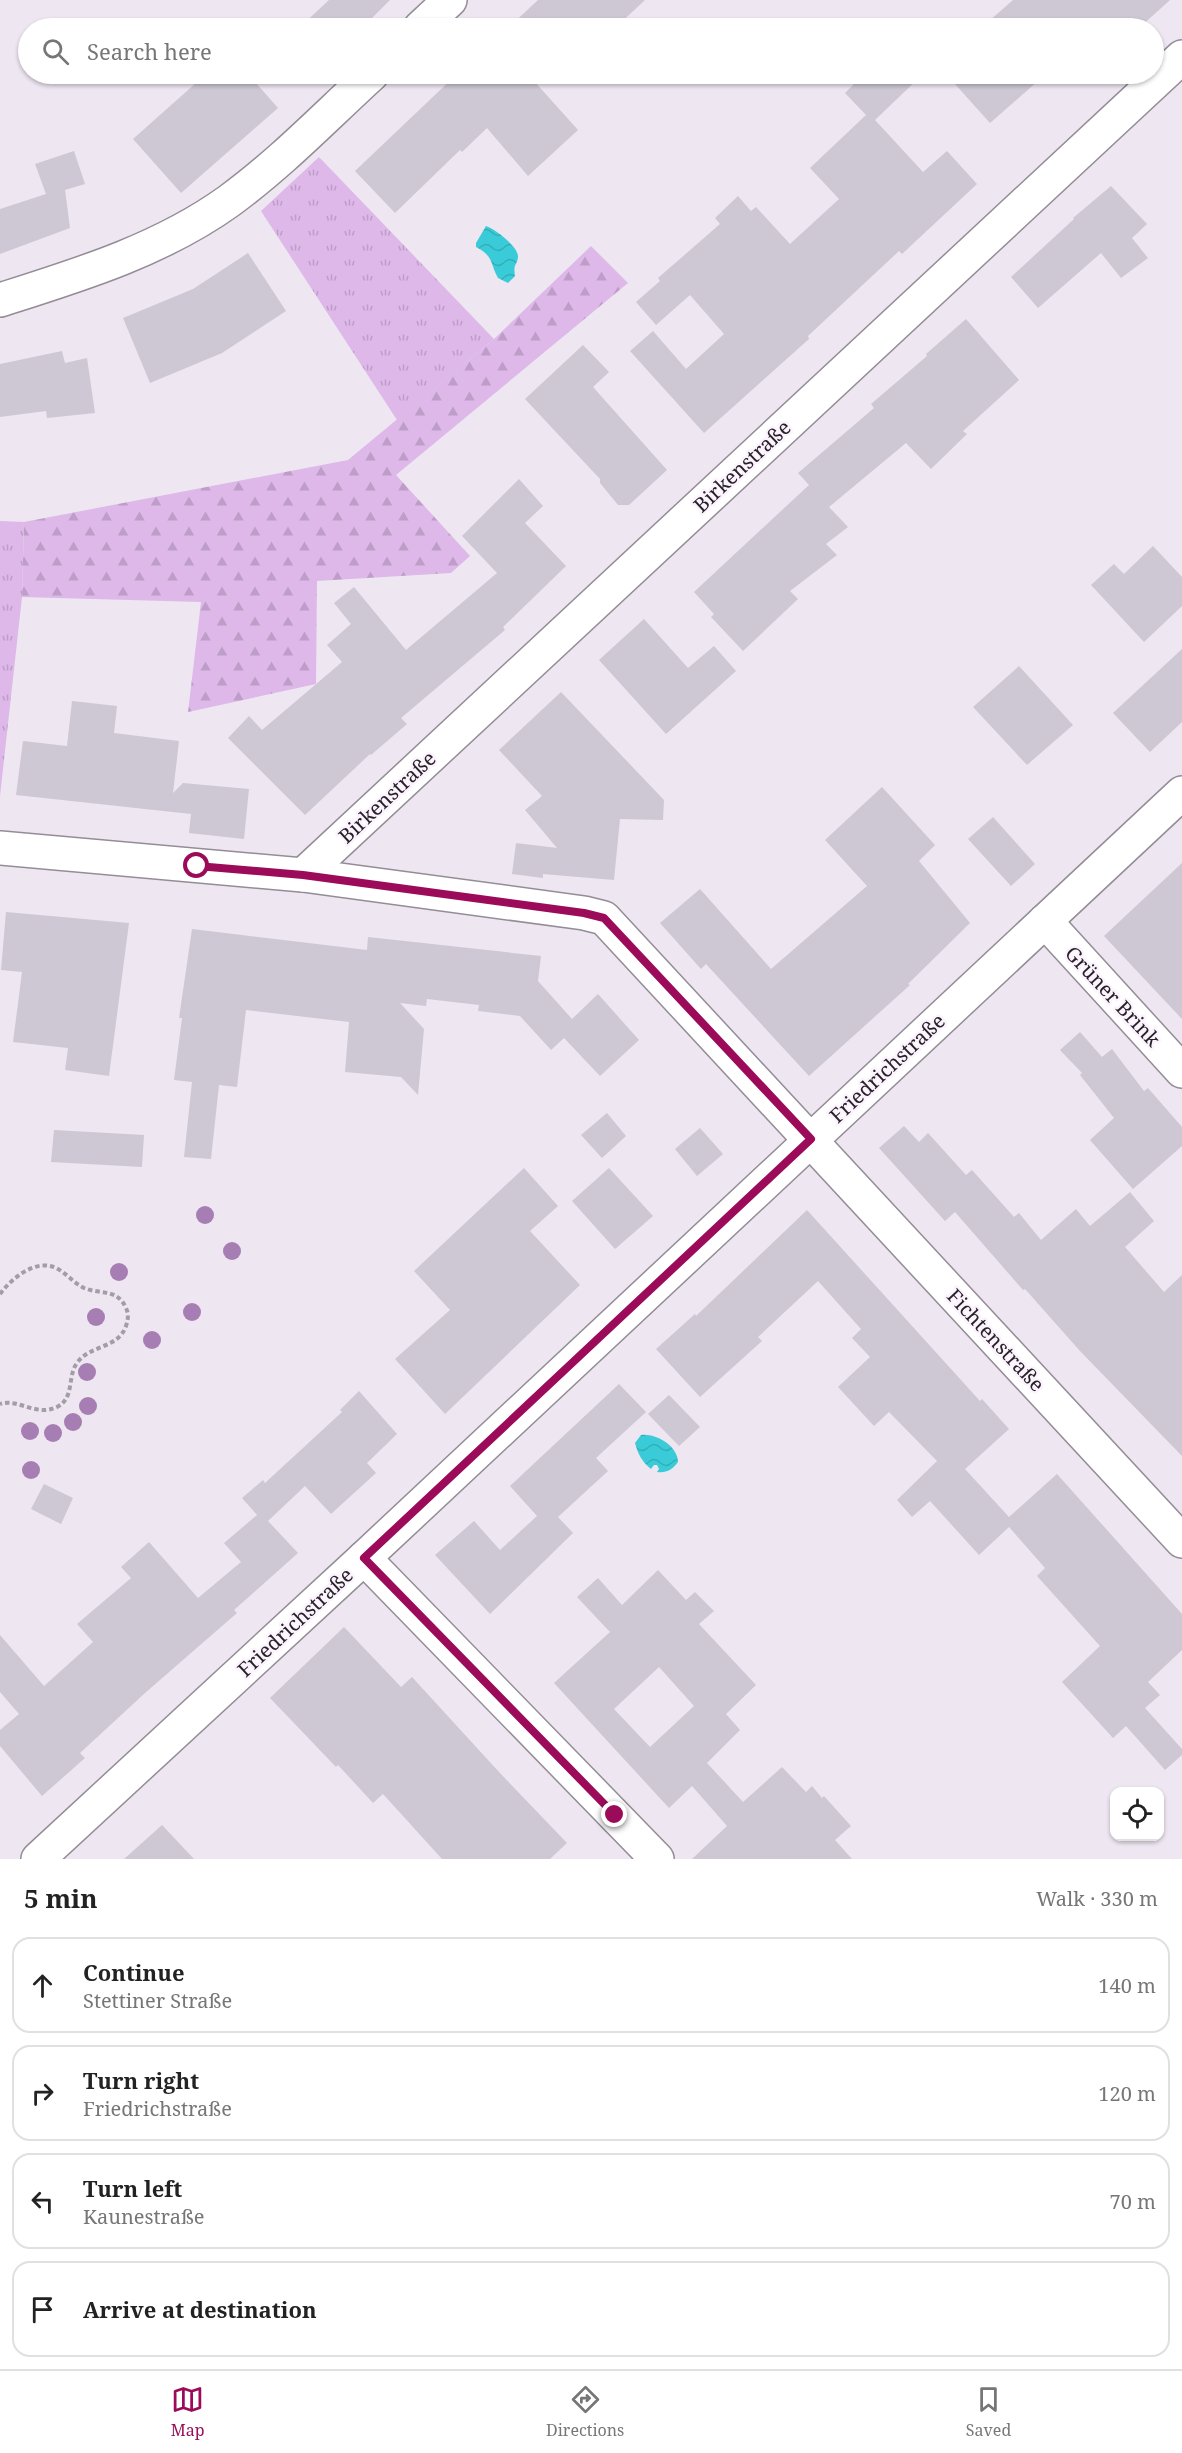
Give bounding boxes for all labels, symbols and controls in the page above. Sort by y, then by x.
search box [18,18,1164,84]
icon: search [39,35,72,68]
text: Search here [87,36,212,66]
street label: Birkenstraße [688,414,796,518]
street label: Birkenstraße [333,745,441,849]
route start [183,852,209,878]
street label: Grüner Brink [1059,940,1167,1052]
street label: Friedrichstraße [823,1007,951,1129]
street label: Fichtenstraße [941,1283,1051,1397]
street label: Friedrichstraße [231,1561,359,1683]
map controls [1110,1787,1164,1841]
button: locate [1110,1787,1164,1841]
route end [601,1801,627,1827]
text: 5 min [24,1880,98,1916]
text: Walk · 330 m [1036,1885,1158,1912]
text: Continue [83,1957,185,1987]
icon: ahead [26,1969,59,2002]
text: 140 m [1098,1972,1156,1999]
text: Stettiner Straße [83,1987,232,2014]
text: Turn right [83,2065,199,2095]
icon: right [26,2077,59,2110]
text: 120 m [1098,2080,1156,2107]
text: Friedrichstraße [83,2095,232,2122]
text: Turn left [83,2173,182,2203]
icon: left [26,2185,59,2218]
text: 70 m [1110,2188,1156,2215]
text: Kaunestraße [83,2203,205,2230]
icon: arrive [26,2293,59,2326]
text: Arrive at destination [83,2294,317,2324]
tab: Map [171,2383,205,2441]
tab: Directions [546,2383,624,2441]
tab: Saved [966,2383,1011,2441]

